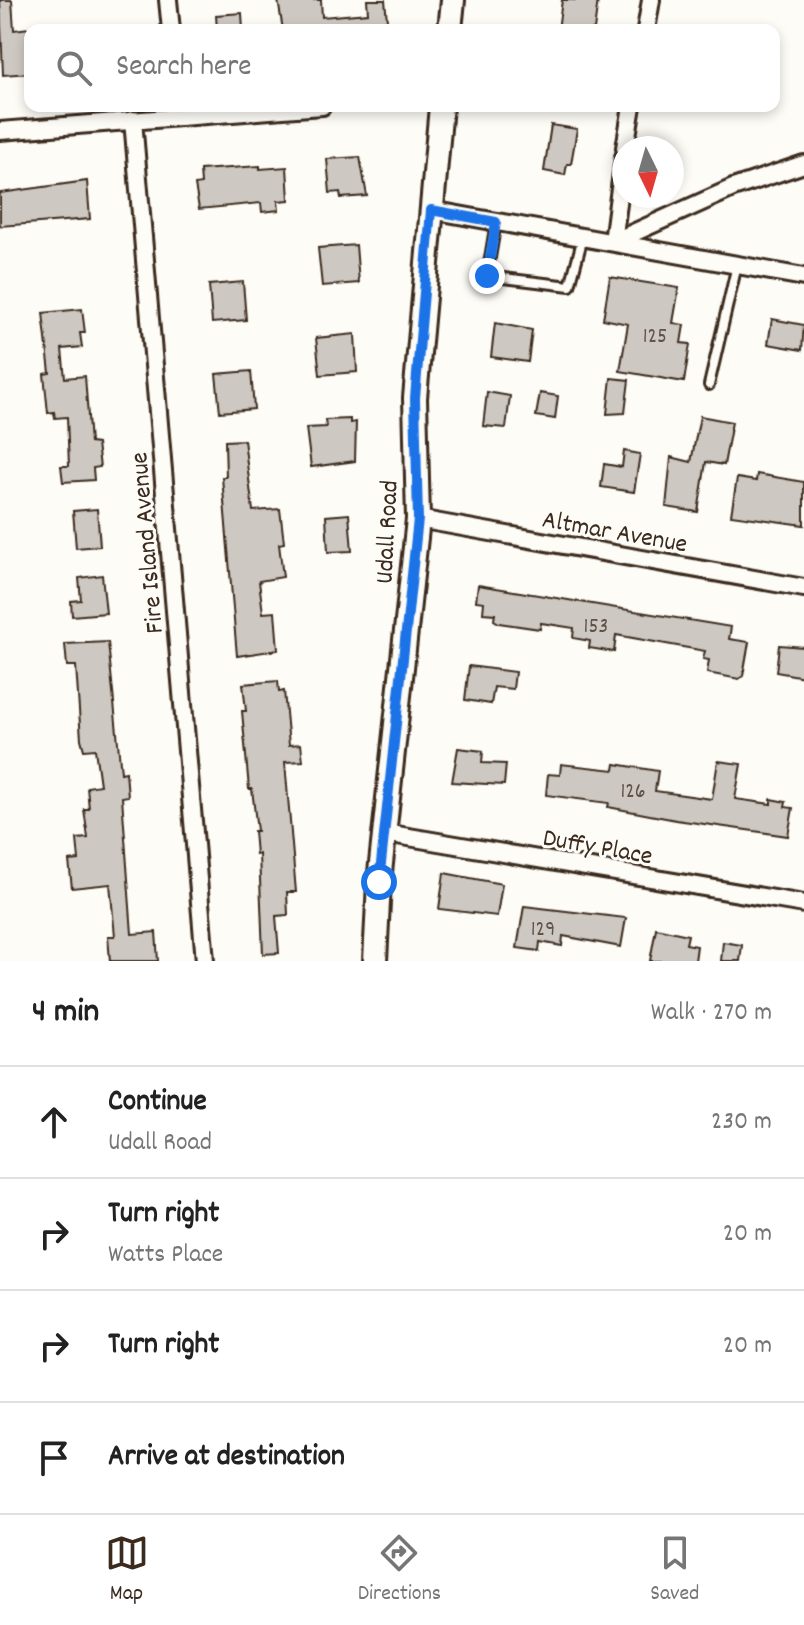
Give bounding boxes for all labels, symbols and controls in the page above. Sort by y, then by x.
search box [24,24,780,112]
icon: search [52,46,96,90]
text: Search here [116,47,252,90]
north arrow [612,136,684,208]
route end [469,258,505,294]
house number: 125 [643,322,667,353]
street label: Fire Island Avenue [122,450,175,635]
street label: Udall Road [367,479,410,585]
street label: Altmar Avenue [539,502,690,564]
house number: 153 [584,612,608,643]
house number: 126 [620,777,646,808]
street label: Duffy Place [540,821,655,876]
route start [361,864,397,900]
house number: 129 [531,915,555,946]
text: 4 min [32,989,99,1038]
text: Walk · 270 m [651,995,772,1032]
text: Continue [108,1082,207,1125]
icon: ahead [32,1100,76,1144]
text: 230 m [711,1104,772,1141]
text: Udall Road [108,1125,212,1162]
text: Turn right [108,1194,219,1237]
icon: right [32,1212,76,1256]
text: 20 m [723,1216,772,1253]
text: Watts Place [108,1237,223,1274]
icon: right [32,1324,76,1368]
text: Turn right [108,1325,219,1368]
text: 20 m [723,1328,772,1365]
icon: arrive [32,1436,76,1480]
text: Arrive at destination [108,1437,345,1480]
tab: Map [105,1531,149,1610]
tab: Directions [358,1531,441,1610]
tab: Saved [650,1531,699,1610]

